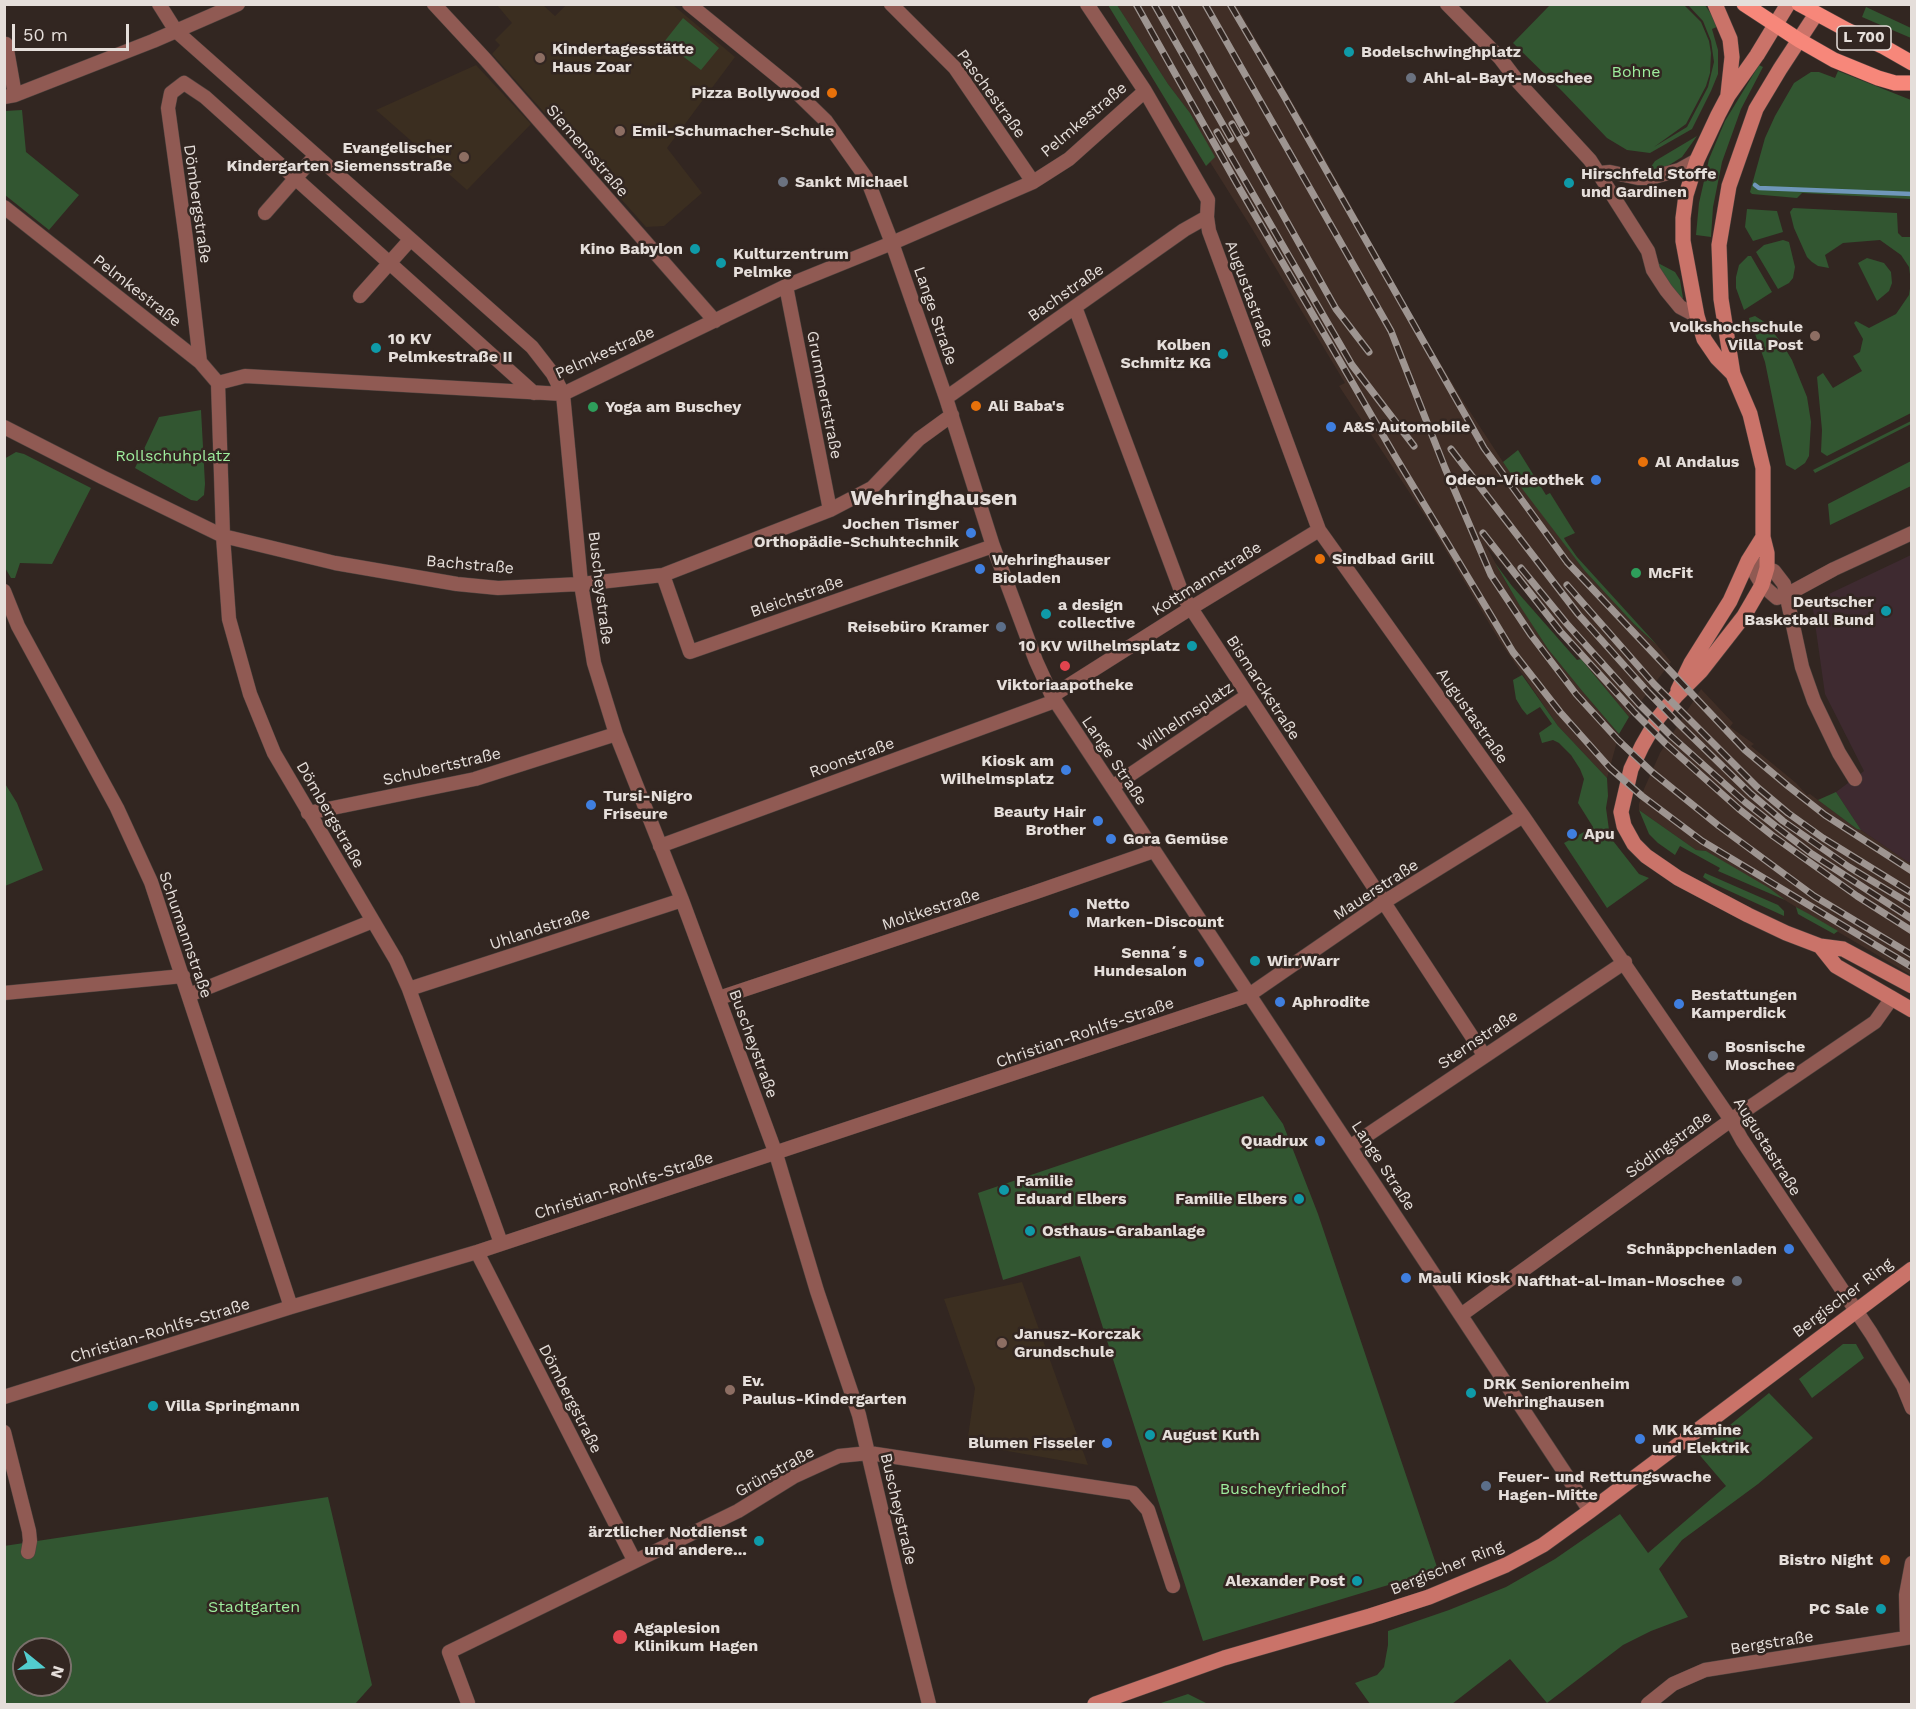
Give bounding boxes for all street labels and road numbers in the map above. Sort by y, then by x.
road number: L 700 [1837,26,1891,50]
street label: Paschestraße [952,46,1030,142]
street label: Pelmkestraße [1037,78,1131,162]
street label: Siemensstraße [542,101,632,201]
street label: Dömbergstraße [179,143,215,265]
street label: Augustastraße [1221,238,1277,350]
street label: Pelmkestraße [89,251,185,331]
street label: Bachstraße [1024,260,1108,326]
street label: Lange Straße [909,264,961,368]
street label: Pelmkestraße [552,323,658,383]
street label: Grummertstraße [802,329,846,461]
street label: Buscheystraße [584,530,616,646]
street label: Kottmannstraße [1149,538,1265,620]
street label: Bachstraße [425,552,515,578]
street label: Bleichstraße [748,572,846,622]
street label: Bismarckstraße [1222,632,1304,744]
street label: Augustastraße [1432,664,1512,768]
street label: Wilhelmsplatz [1135,678,1237,756]
street label: Lange Straße [1077,713,1151,809]
street label: Roonstraße [807,734,897,782]
street label: Schubertstraße [381,744,503,790]
street label: Dömbergstraße [292,758,368,872]
street label: Mauerstraße [1330,855,1422,925]
street label: Schumannstraße [154,869,216,1001]
street label: Moltkestraße [880,885,982,935]
street label: Uhlandstraße [487,904,593,954]
street label: Buscheystraße [724,987,782,1101]
street label: Christian-Rohlfs-Straße [994,994,1176,1072]
street label: Sternstraße [1434,1006,1522,1074]
street label: Augustastraße [1729,1094,1805,1200]
street label: Södingstraße [1622,1107,1716,1183]
street label: Lange Straße [1347,1118,1419,1214]
street label: Christian-Rohlfs-Straße [532,1148,716,1224]
street label: Bergischer Ring [1789,1254,1897,1342]
street label: Christian-Rohlfs-Straße [68,1295,252,1367]
street label: Dömbergstraße [534,1341,606,1457]
street label: Grünstraße [732,1442,818,1502]
street label: Buscheystraße [876,1451,920,1567]
street label: Bergischer Ring [1388,1537,1506,1599]
street label: Bergstraße [1729,1627,1815,1659]

